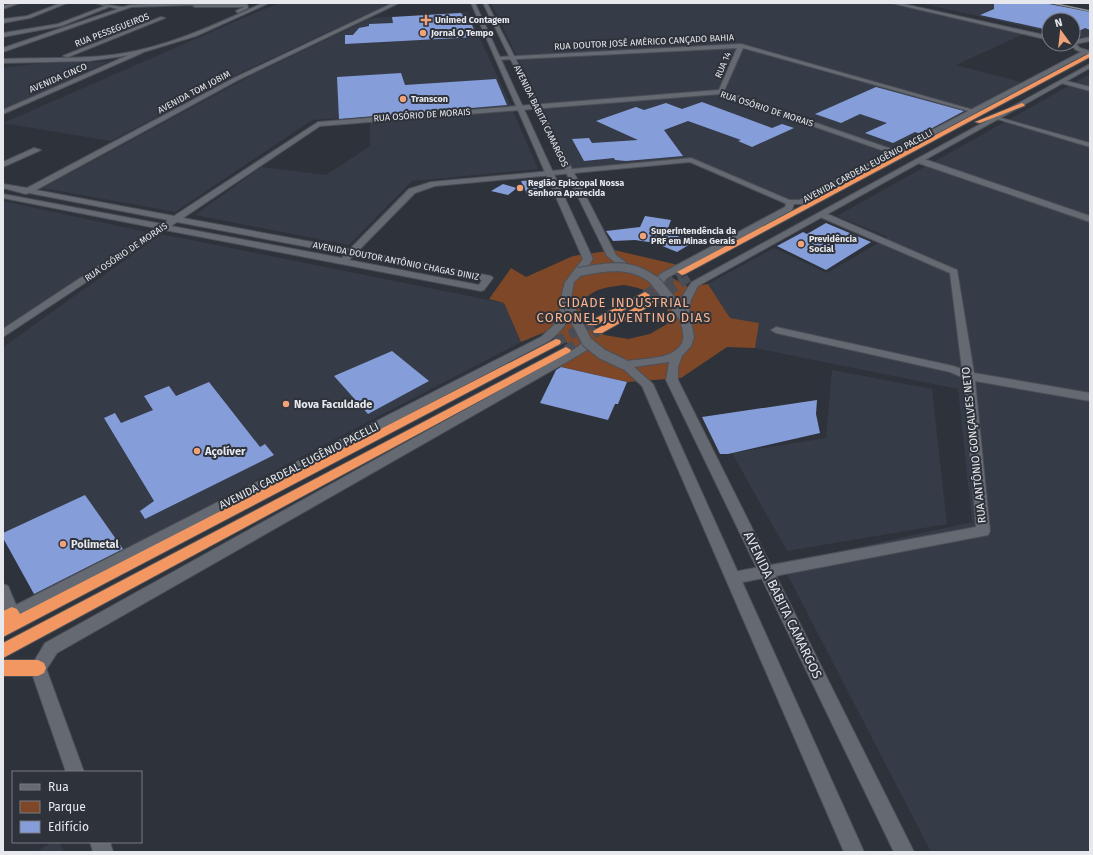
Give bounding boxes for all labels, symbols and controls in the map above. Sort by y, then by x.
street label: RUA PESSEGUEIROS [73,11,151,49]
north arrow [1041,12,1081,52]
marker: Unimed Contagem [420,14,432,26]
place label: Unimed Contagem [435,15,510,25]
text: N [1053,16,1064,30]
marker: Jornal O Tempo [418,28,428,38]
place label: Jornal O Tempo [430,28,493,38]
street label: RUA DOUTOR JOSÉ AMÉRICO CANÇADO BAHIA [554,31,735,53]
street label: RUA 14 [713,50,733,80]
street label: AVENIDA CINCO [28,61,88,95]
street label: AVENIDA BABITA CAMARGOS [512,64,570,169]
street label: AVENIDA TOM JOBIM [156,69,232,115]
street label: RUA OSÓRIO DE MORAIS [719,89,815,129]
marker: Transcon [398,94,408,104]
place label: Transcon [411,94,448,104]
street label: RUA OSÓRIO DE MORAIS [373,107,471,123]
street label: AVENIDA CARDEAL EUGÊNIO PACELLI [801,127,934,204]
place label: Região Episcopal Nossa Senhora Aparecida [528,178,624,198]
marker: Região Episcopal Nossa Senhora Aparecida [515,183,525,193]
street label: RUA OSÓRIO DE MORAIS [83,221,169,283]
place label: Superintendência da PRF em Minas Gerais [651,226,736,246]
marker: Superintendência da PRF em Minas Gerais [638,231,648,241]
place label: Previdência Social [809,234,857,254]
street label: AVENIDA DOUTOR ANTÔNIO CHAGAS DINIZ [312,239,480,282]
marker: Previdência Social [796,239,806,249]
district label: CIDADE INDUSTRIAL CORONEL JUVENTINO DIAS [537,295,711,325]
street label: RUA ANTÔNIO GONÇALVES NETO [958,366,989,524]
place label: Nova Faculdade [294,398,372,411]
marker: Nova Faculdade [281,399,291,409]
street label: AVENIDA CARDEAL EUGÊNIO PACELLI [217,420,381,512]
place label: Açolíver [204,445,246,458]
marker: Açolíver [192,446,202,456]
street label: AVENIDA BABITA CAMARGOS [741,529,825,681]
place label: Polimetal [71,538,119,551]
marker: Polimetal [58,539,68,549]
legend [12,771,142,843]
text: Rua [48,780,69,794]
text: Parque [48,800,86,814]
text: Edifício [48,820,89,834]

